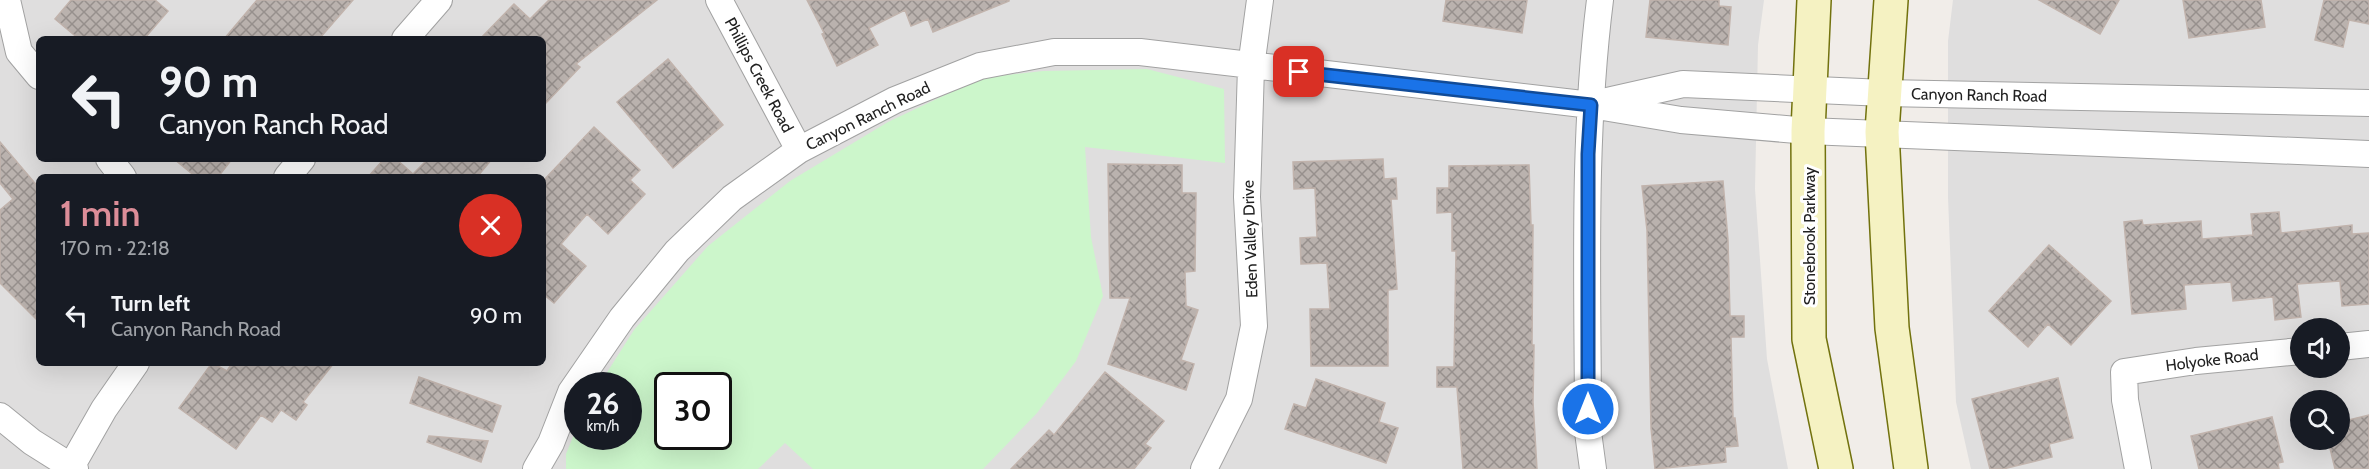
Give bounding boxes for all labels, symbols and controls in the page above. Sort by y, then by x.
street label: Phillips Creek Road [721,14,797,136]
pin [1273,46,1324,97]
icon: arrive [1282,55,1315,88]
text: 90 m [159,56,258,108]
icon: left [60,60,138,138]
street label: Canyon Ranch Road [803,78,933,154]
street label: Canyon Ranch Road [1911,84,2047,106]
text: Canyon Ranch Road [159,108,388,141]
street label: Stonebrook Parkway [1800,167,1819,305]
street label: Eden Valley Drive [1238,180,1262,298]
text: 1 min [60,191,140,235]
button: close [459,194,522,257]
text: 170 m · 22:18 [60,236,170,260]
text: Turn left [111,290,190,317]
icon: left [60,299,93,332]
text: 90 m [470,302,522,329]
text: Canyon Ranch Road [111,317,281,341]
map controls [2290,318,2350,450]
button: sound [2290,318,2350,378]
street label: Holyoke Road [2164,345,2260,375]
speed limit sign: 30 [654,372,732,450]
position arrow [1556,377,1620,441]
text: 26 [587,385,619,422]
button: search [2290,390,2350,450]
text: km/h [587,417,619,435]

